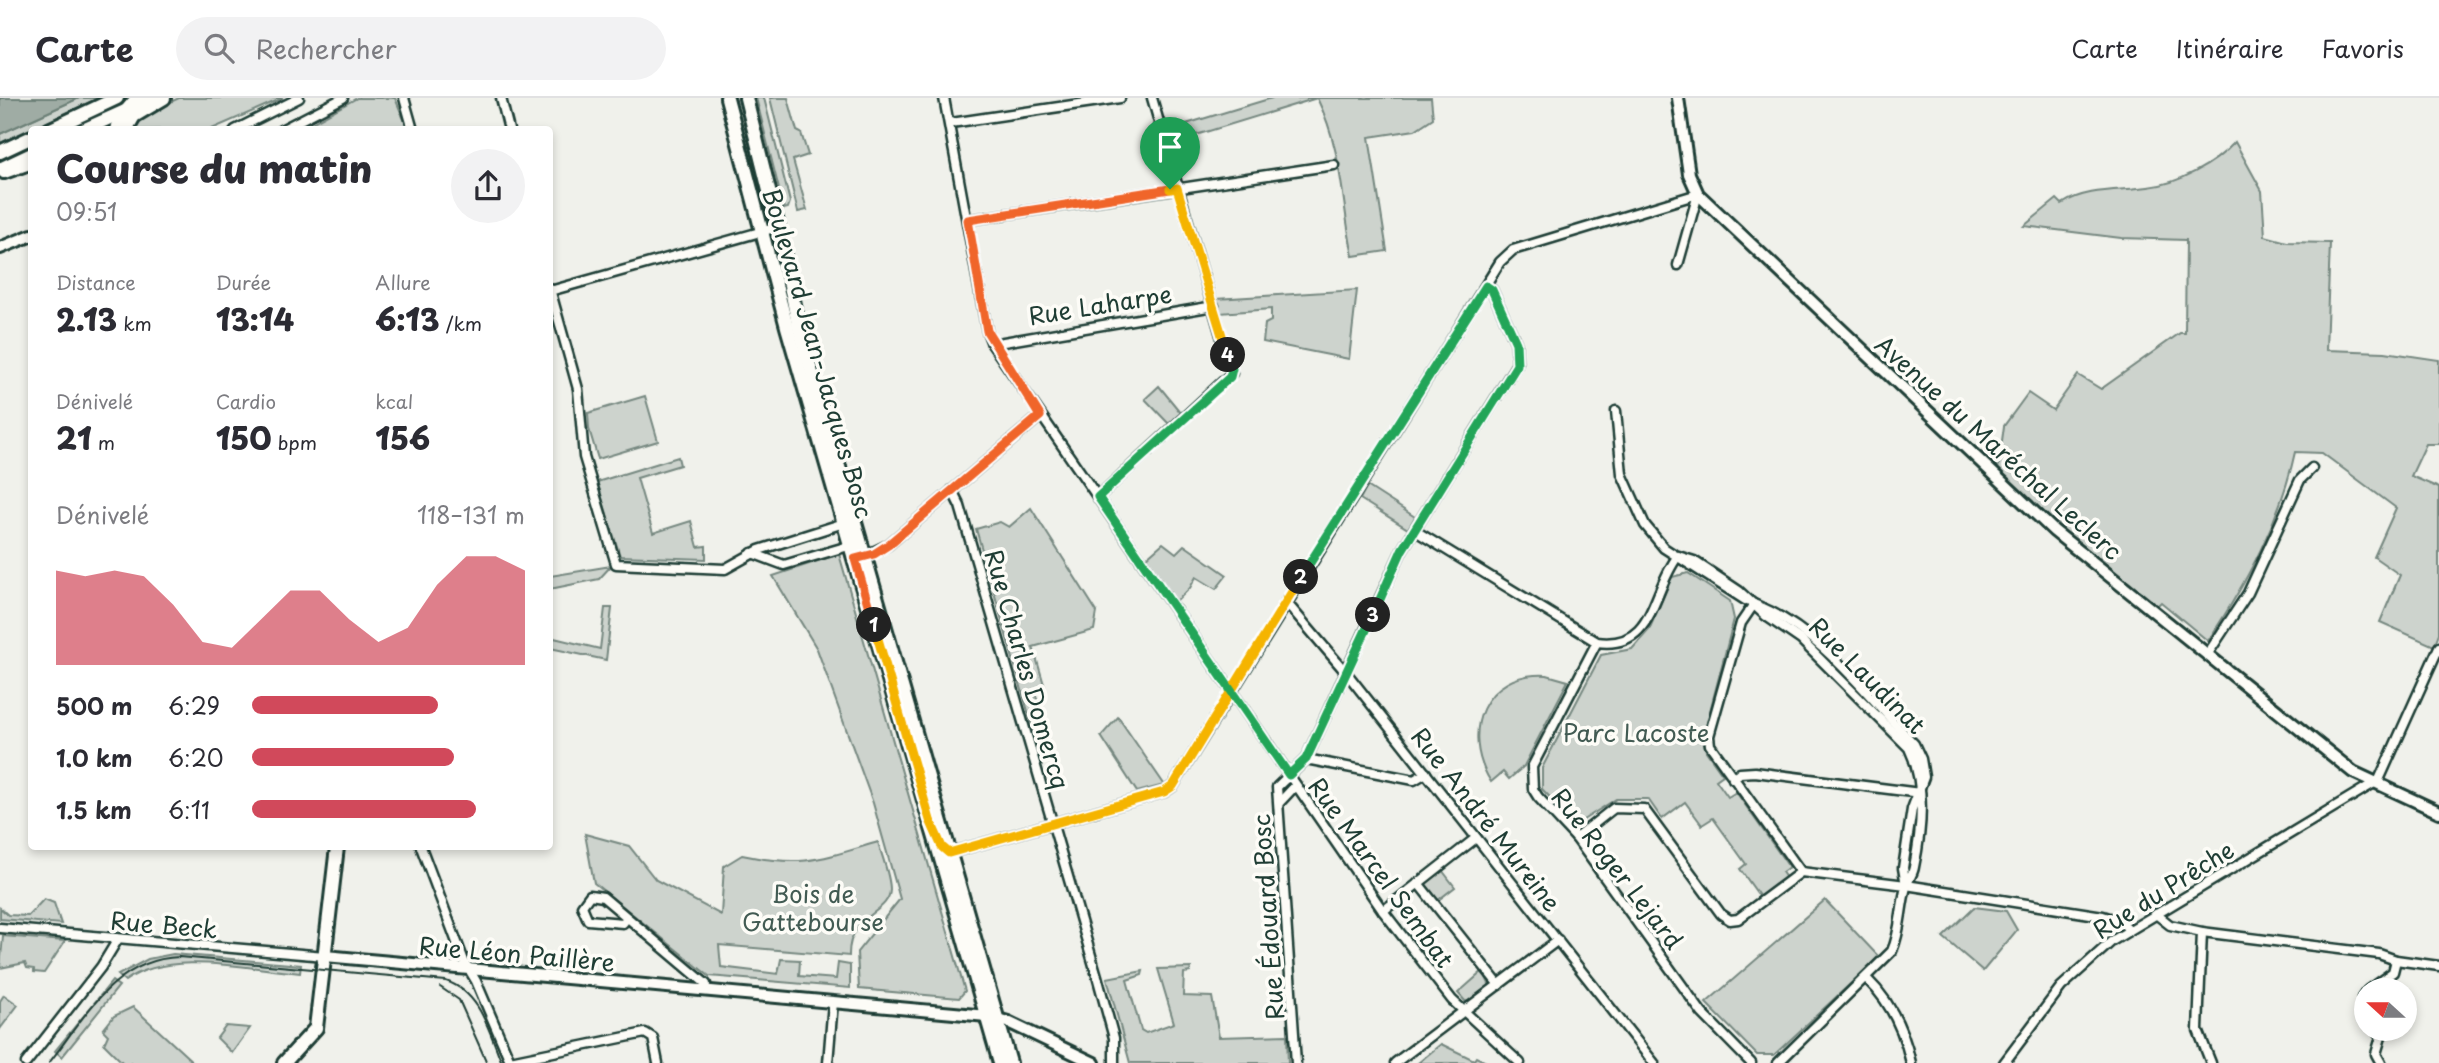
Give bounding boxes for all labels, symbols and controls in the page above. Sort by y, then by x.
search box [176,17,666,80]
text: Carte [35,23,134,73]
icon: search [200,29,238,67]
text: Rechercher [256,29,397,68]
text: Carte [2071,30,2138,66]
text: Itinéraire [2176,30,2284,66]
text: Favoris [2322,30,2404,66]
pin [1140,117,1200,189]
icon: arrive [1151,128,1189,166]
text: Course du matin [56,139,372,196]
button: share [451,149,525,223]
street label: Boulevard Jean-Jacques Bosc [755,184,883,522]
text: 09:51 [56,194,117,229]
text: Distance [56,268,136,296]
text: Durée [216,268,271,296]
text: Allure [375,268,431,296]
street label: Rue Laharpe [1026,275,1174,333]
text: 2.13 [56,296,117,341]
text: 13:14 [216,296,294,341]
text: 6:13 [375,296,440,341]
text: km [117,309,152,337]
text: /km [440,309,482,337]
street label: Avenue du Maréchal Leclerc [1868,326,2130,568]
pin: 4 [1210,338,1246,372]
text: 4 [1221,340,1234,368]
text: Dénivelé [56,387,133,415]
text: Cardio [216,387,276,415]
text: kcal [375,387,413,415]
text: 21 [56,415,92,460]
text: 150 [216,415,272,460]
text: 156 [375,415,430,460]
text: m [92,428,115,456]
text: bpm [272,428,317,456]
text: Dénivelé [56,497,149,532]
text: 118–131 m [417,497,525,532]
street label: Rue Charles Domercq [977,545,1079,793]
pin: 2 [1284,560,1318,594]
text: 2 [1294,562,1307,590]
pin: 3 [1356,598,1390,632]
text: 3 [1366,600,1379,628]
pin: 1 [856,608,892,642]
street label: Rue Laudinat [1801,608,1935,742]
text: 1 [869,610,878,638]
text: 500 m [56,688,133,723]
text: 6:29 [168,688,220,723]
park label: Parc Lacoste [1562,714,1710,750]
street label: Rue André Mureine [1404,719,1570,919]
text: 1.0 km [56,740,133,775]
text: 6:20 [168,740,224,775]
street label: Rue Marcel Sembat [1301,769,1464,975]
street label: Rue Roger Lejard [1544,780,1693,956]
text: 1.5 km [56,792,132,827]
text: 6:11 [168,792,210,827]
street label: Rue Édouard Bosc [1242,813,1292,1021]
street label: Rue du Prêche [2085,831,2241,947]
park label: Bois de Gattebourse [742,875,884,939]
street label: Rue Beck [109,901,219,947]
street label: Rue Léon Paillère [417,926,617,980]
north arrow [2354,978,2417,1041]
map controls [2354,978,2417,1041]

